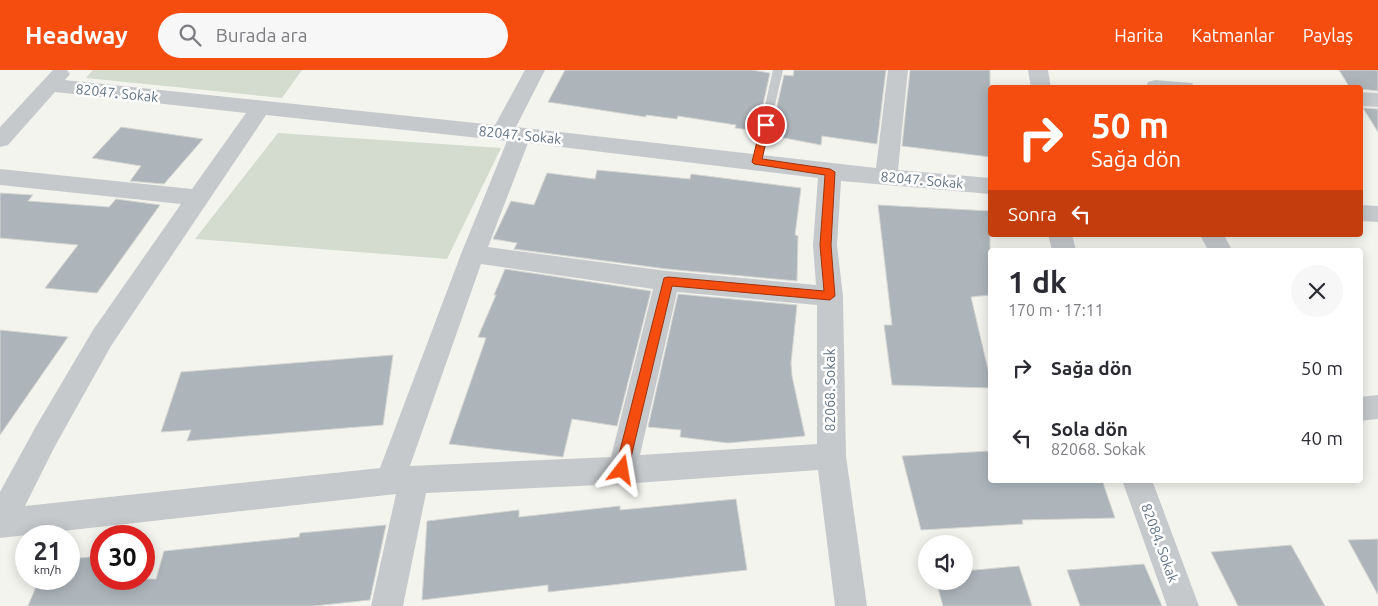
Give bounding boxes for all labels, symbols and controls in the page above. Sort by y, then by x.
search box [158,13,508,58]
icon: search [176,21,204,49]
text: Headway [25,22,128,49]
text: Burada ara [216,24,308,46]
text: Harita [1114,25,1164,45]
text: Katmanlar [1192,25,1275,45]
text: Paylaş [1303,25,1353,45]
street label: 82047. Sokak [75,81,159,105]
pin [745,104,787,146]
icon: right [1008,105,1073,170]
text: 50 m [1091,105,1169,145]
icon: arrive [752,111,780,139]
street label: 82047. Sokak [478,123,562,147]
text: Sağa dön [1091,146,1181,171]
street label: 82047. Sokak [880,168,964,192]
icon: left [1067,200,1095,228]
text: Sonra [1008,203,1057,225]
text: 1 dk [1008,265,1067,299]
button: close [1291,265,1343,317]
text: 170 m · 17:11 [1008,301,1104,319]
street label: 82068. Sokak [822,349,838,431]
icon: right [1008,354,1036,382]
text: Sağa dön [1051,357,1132,379]
text: 50 m [1301,357,1343,379]
text: Sola dön [1051,418,1128,440]
icon: left [1008,424,1036,452]
text: 40 m [1301,427,1343,449]
text: 82068. Sokak [1051,440,1146,458]
position arrow [595,443,647,495]
street label: 82084. Sokak [1138,501,1182,585]
speed limit sign: 30 [90,525,155,590]
map controls [918,535,973,590]
button: sound [918,535,973,590]
text: 21 [33,537,62,565]
text: km/h [34,563,61,576]

